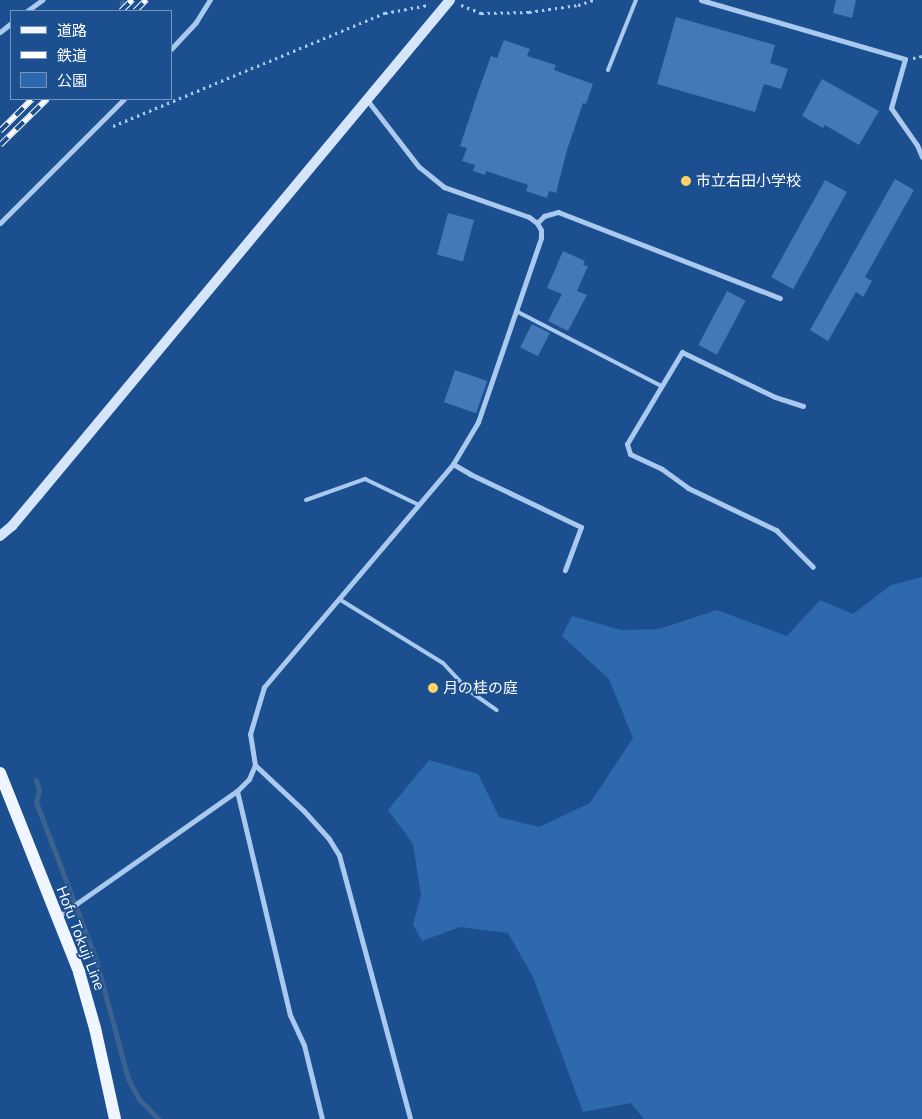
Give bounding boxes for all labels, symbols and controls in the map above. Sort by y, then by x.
legend [10,10,172,100]
text: 道路 [57,21,87,40]
text: 鉄道 [57,46,87,65]
text: 公園 [57,71,87,90]
place label: 市立右田小学校 [696,172,801,190]
marker: 市立右田小学校 [680,175,692,187]
place label: 月の桂の庭 [443,679,518,697]
marker: 月の桂の庭 [427,682,439,694]
street label: Hofu Tokuji Line [53,883,109,993]

